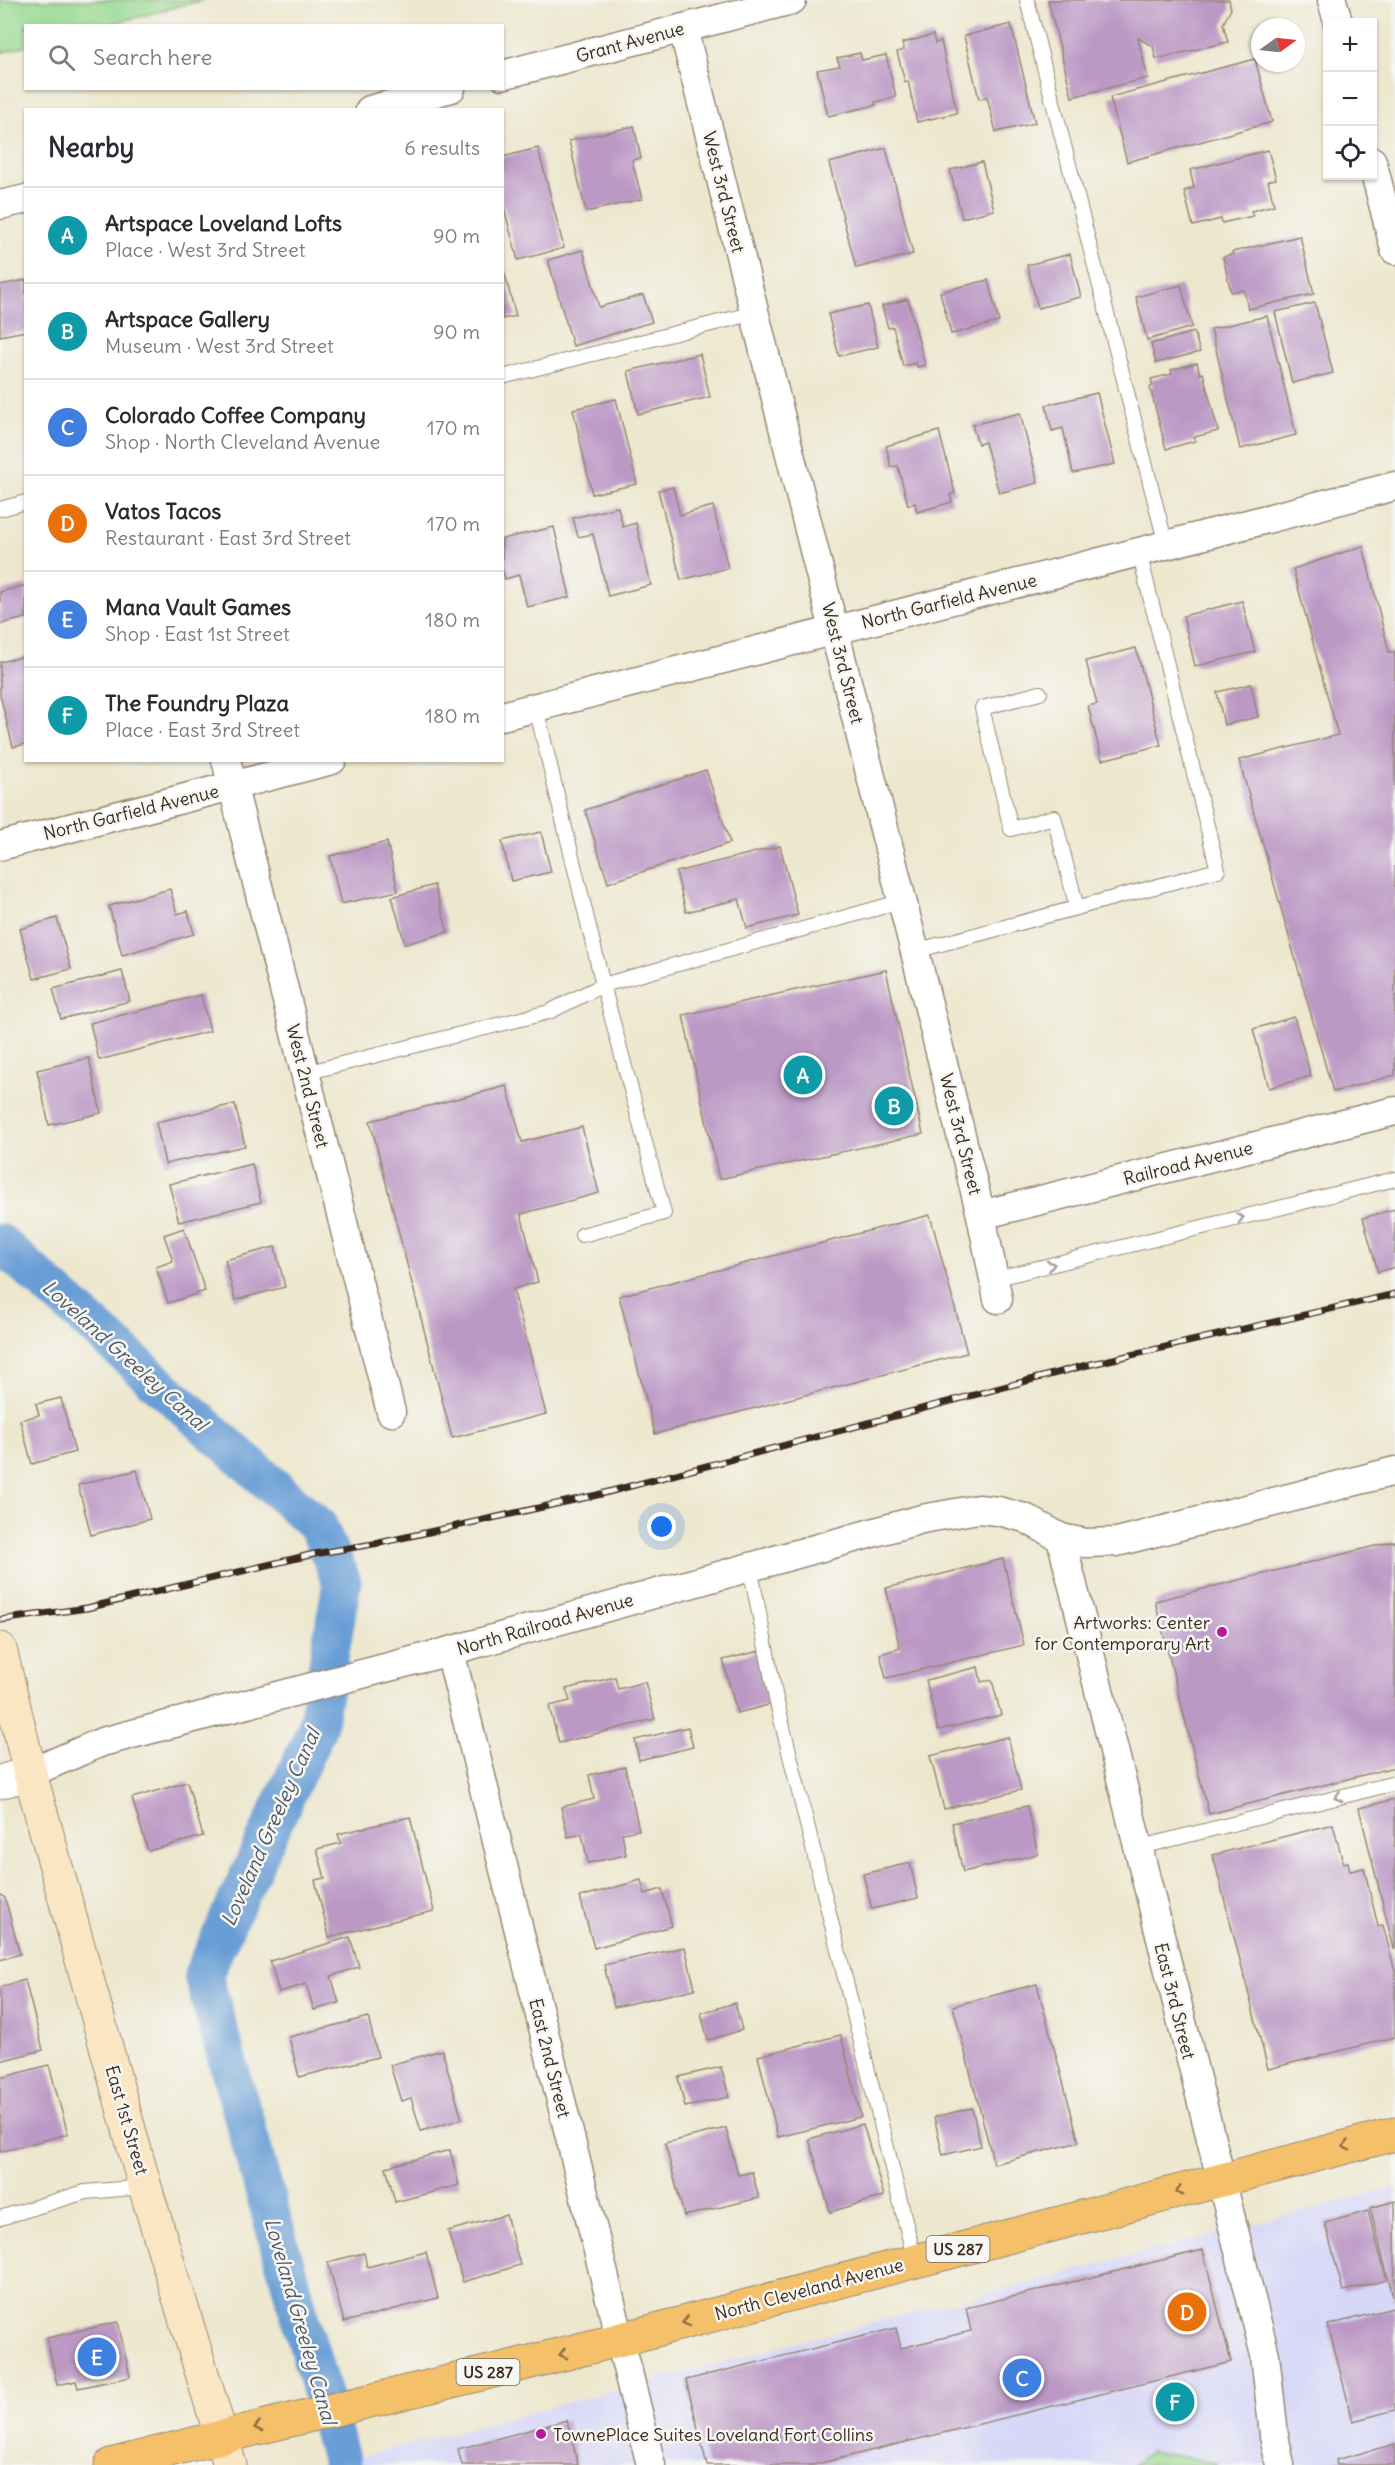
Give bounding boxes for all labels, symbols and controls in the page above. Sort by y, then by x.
street label: Grant Avenue [573,16,687,68]
north arrow [1251,18,1305,72]
map controls [1323,18,1377,180]
button: + [1323,18,1377,72]
search box [24,24,504,90]
icon: search [45,41,78,74]
text: Search here [93,43,212,71]
button: − [1323,72,1377,126]
button: locate [1323,126,1377,180]
street label: West 3rd Street [698,129,750,255]
text: Nearby [48,131,134,164]
text: 6 results [404,135,480,160]
text: Artspace Loveland Lofts [105,209,342,237]
text: A [61,223,74,248]
text: 90 m [433,223,480,248]
text: Place · West 3rd Street [105,237,305,262]
text: Artspace Gallery [105,305,270,333]
text: B [61,319,74,344]
text: 90 m [433,319,480,344]
text: Museum · West 3rd Street [105,333,334,358]
text: Colorado Coffee Company [105,401,366,429]
text: C [61,415,74,440]
text: 170 m [427,415,480,440]
text: Shop · North Cleveland Avenue [105,429,380,454]
text: Vatos Tacos [105,497,221,525]
text: D [60,511,75,536]
text: 170 m [427,511,480,536]
text: Restaurant · East 3rd Street [105,525,351,550]
street label: North Garfield Avenue [859,568,1039,634]
text: Mana Vault Games [105,593,291,621]
street label: West 3rd Street [817,600,869,726]
text: E [62,607,73,632]
text: 180 m [425,607,480,632]
text: Shop · East 1st Street [105,621,290,646]
text: The Foundry Plaza [105,689,289,717]
text: F [62,703,73,728]
text: 180 m [425,703,480,728]
text: Place · East 3rd Street [105,717,300,742]
street label: North Garfield Avenue [41,779,221,845]
street label: West 2nd Street [281,1022,335,1150]
pin: A [784,1052,822,1098]
street label: West 3rd Street [935,1071,987,1197]
pin: B [874,1084,914,1128]
street label: Railroad Avenue [1121,1136,1255,1190]
one-way arrow [1235,1212,1245,1225]
one-way arrow [1046,1259,1056,1272]
water label: Loveland Greeley Canal [37,1274,214,1437]
your location [647,1512,676,1541]
street label: North Railroad Avenue [454,1588,636,1660]
place label: Artworks: Center for Contemporary Art [1035,1611,1211,1655]
marker: Artworks: Center for Contemporary Art [1215,1625,1229,1639]
water label: Loveland Greeley Canal [215,1722,326,1929]
one-way arrow [1333,1789,1343,1802]
street label: East 3rd Street [1149,1940,1201,2062]
street label: East 2nd Street [524,1996,576,2120]
street label: East 1st Street [100,2063,154,2177]
one-way arrow [1341,2139,1351,2152]
one-way arrow [1174,2183,1184,2196]
water label: Loveland Greeley Canal [260,2215,343,2429]
road number: US 287 [926,2236,990,2262]
street label: North Cleveland Avenue [712,2253,906,2325]
pin: D [1168,2290,1206,2334]
one-way arrow [682,2314,692,2327]
pin: E [78,2334,116,2380]
one-way arrow [558,2346,568,2359]
pin: C [1002,2356,1042,2400]
road number: US 287 [456,2359,520,2385]
pin: F [1156,2380,1194,2424]
one-way arrow [253,2420,263,2433]
place label: TownePlace Suites Loveland Fort Collins [553,2423,873,2446]
marker: TownePlace Suites Loveland Fort Collins [534,2427,548,2441]

